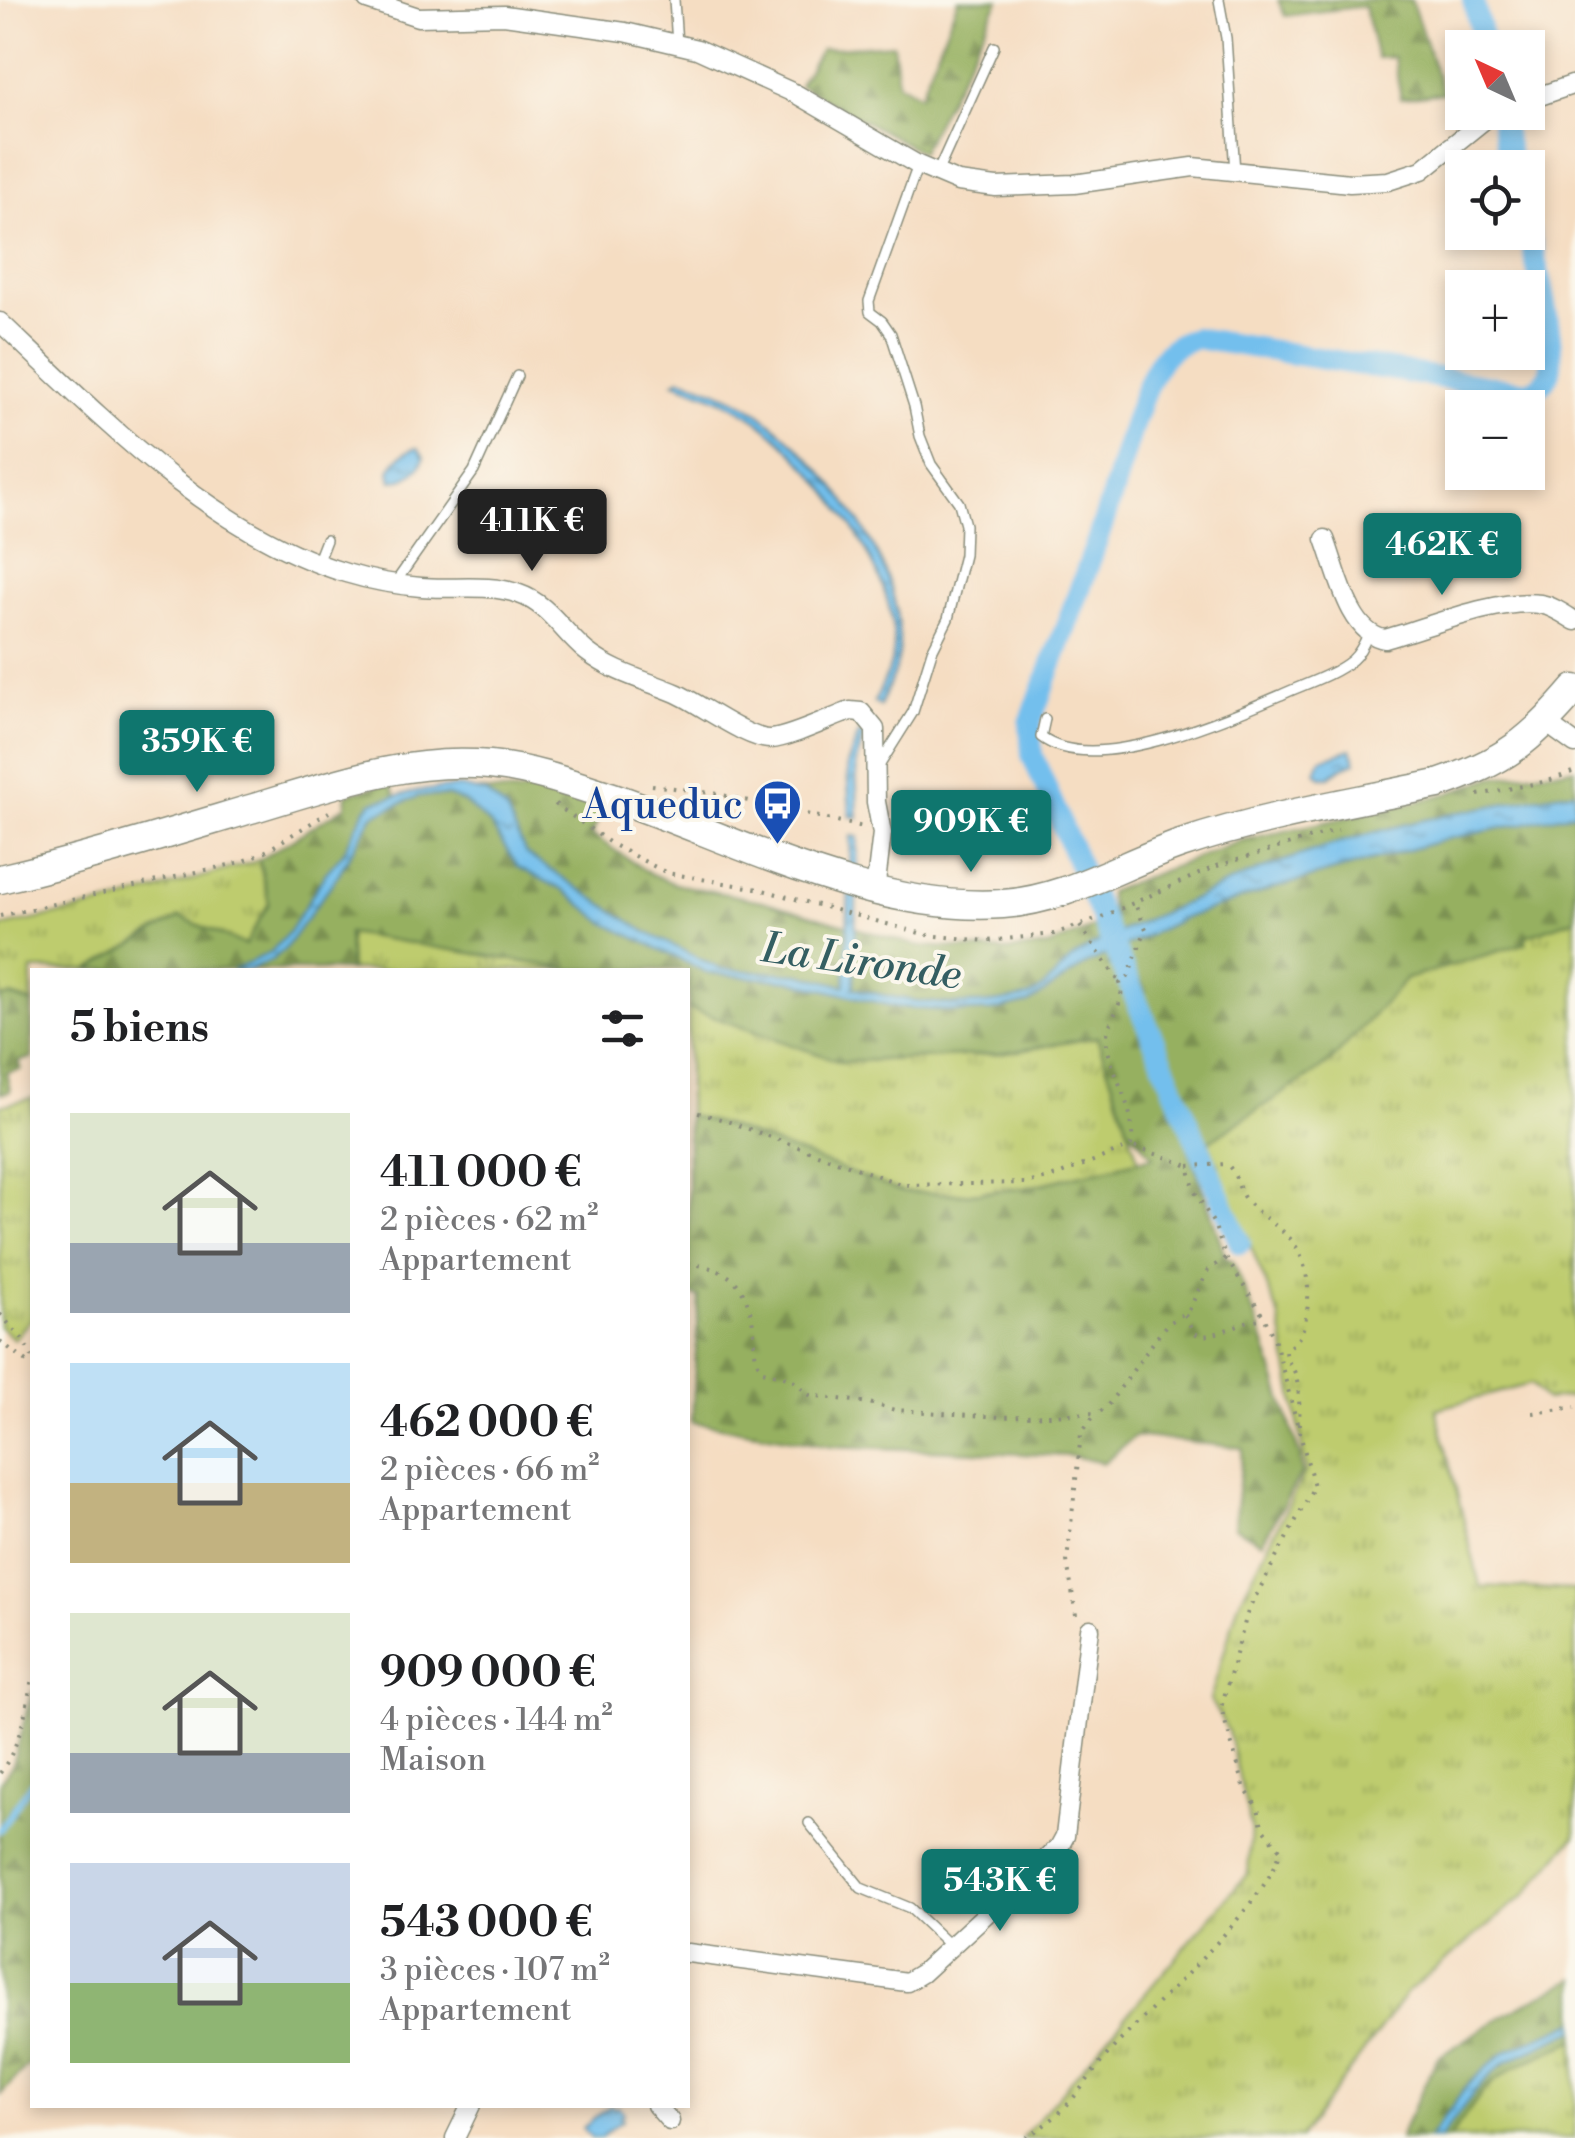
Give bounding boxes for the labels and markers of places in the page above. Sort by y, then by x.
pin: 411K € [451,489,613,574]
pin: 462K € [1361,513,1523,598]
pin: 359K € [116,710,278,795]
bus stop icon: Aqueduc [752,778,804,846]
place label: Aqueduc [582,781,743,831]
pin: 909K € [890,790,1052,875]
pin: 543K € [919,1849,1081,1934]

